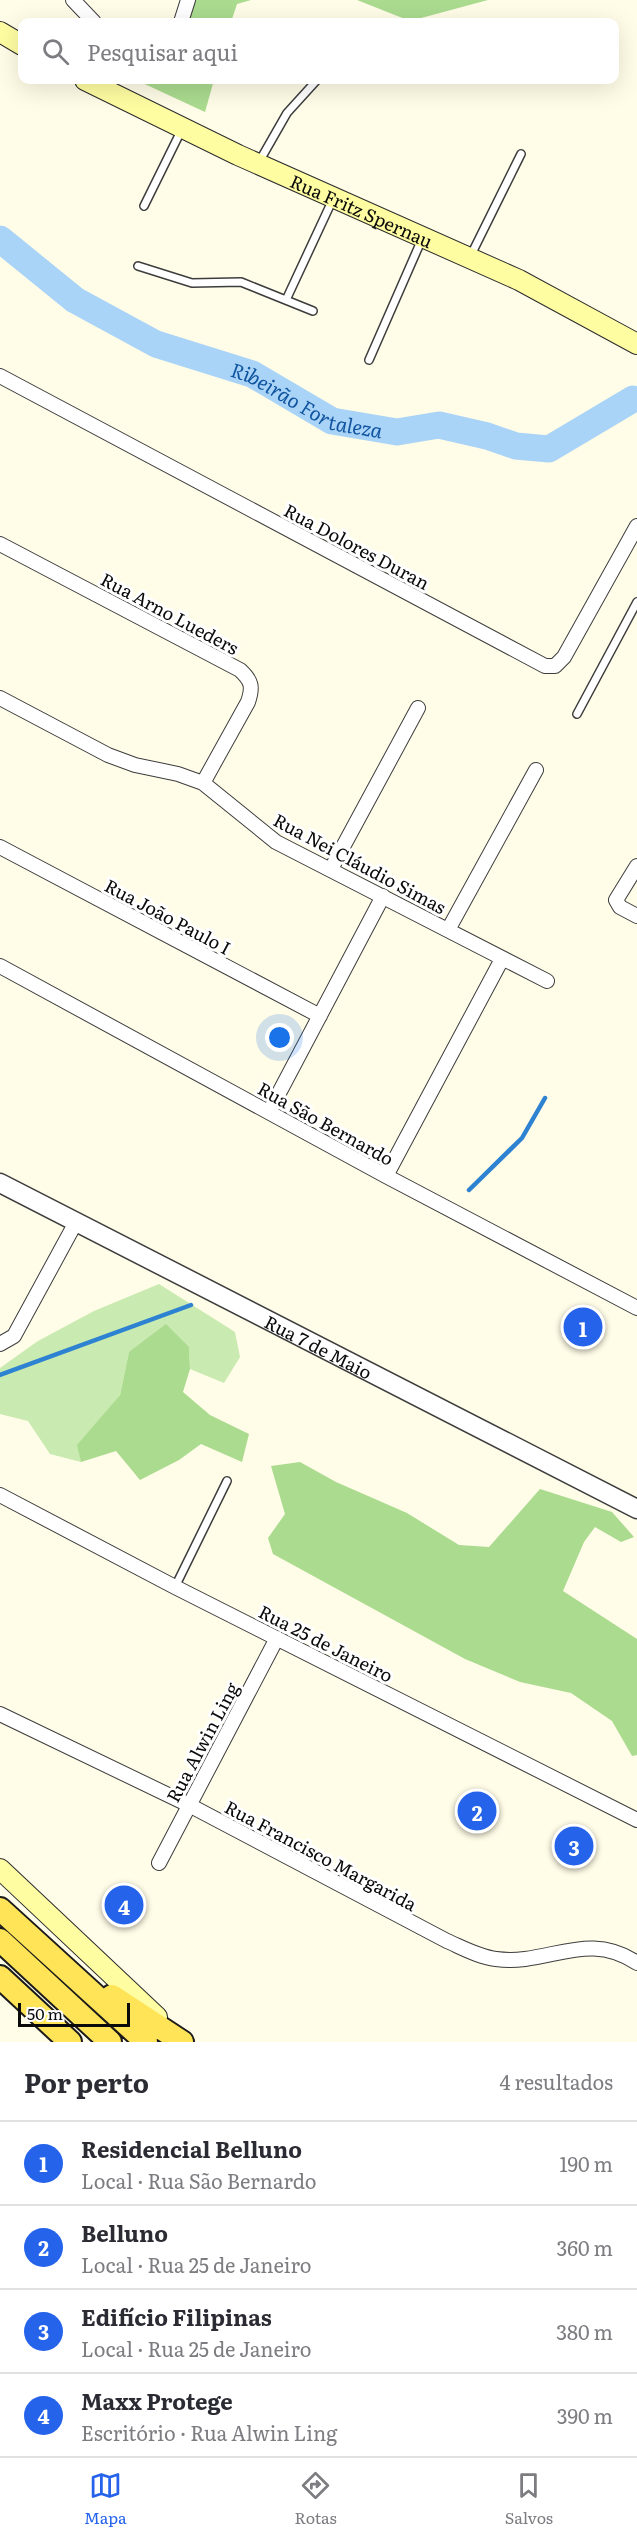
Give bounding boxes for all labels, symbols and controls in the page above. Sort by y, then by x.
search box [18,18,619,84]
icon: search [39,35,72,68]
text: Pesquisar aqui [87,35,238,68]
street label: Rua Fritz Spernau [286,167,438,254]
water label: Ribeirão Fortaleza [228,353,386,444]
street label: Rua Dolores Duran [279,496,435,596]
street label: Rua Arno Lueders [96,565,244,661]
street label: Rua Nei Cláudio Simas [269,806,451,920]
street label: Rua João Paulo I [100,871,236,961]
your location [265,1023,294,1052]
street label: Rua São Bernardo [253,1074,399,1172]
pin: 1 [564,1304,602,1350]
street label: Rua 7 de Maio [260,1307,377,1385]
street label: Rua 25 de Janeiro [254,1597,398,1689]
street label: Rua Alwin Ling [159,1676,245,1807]
pin: 2 [458,1788,496,1834]
street label: Rua Francisco Margarida [220,1793,422,1917]
pin: 3 [554,1824,594,1868]
pin: 4 [104,1882,144,1928]
scale bar [18,2000,130,2028]
text: 50 m [27,2001,63,2025]
text: Por perto [24,2062,149,2101]
text: 4 resultados [499,2066,613,2096]
text: Residencial Belluno [81,2132,302,2165]
text: 1 [39,2148,48,2178]
text: 190 m [559,2148,613,2178]
text: Local · Rua São Bernardo [81,2165,316,2195]
text: Belluno [81,2216,168,2249]
text: 2 [38,2232,49,2262]
text: 360 m [556,2232,613,2262]
text: Local · Rua 25 de Janeiro [81,2249,311,2279]
text: Edifício Filipinas [81,2300,272,2333]
text: 3 [38,2316,49,2346]
text: 380 m [556,2316,613,2346]
text: Local · Rua 25 de Janeiro [81,2333,311,2363]
text: Maxx Protege [81,2384,233,2417]
text: 4 [37,2400,50,2430]
text: 390 m [557,2400,613,2430]
text: Escritório · Rua Alwin Ling [81,2417,337,2447]
tab: Mapa [84,2469,127,2529]
tab: Rotas [295,2469,337,2529]
tab: Salvos [505,2469,553,2529]

